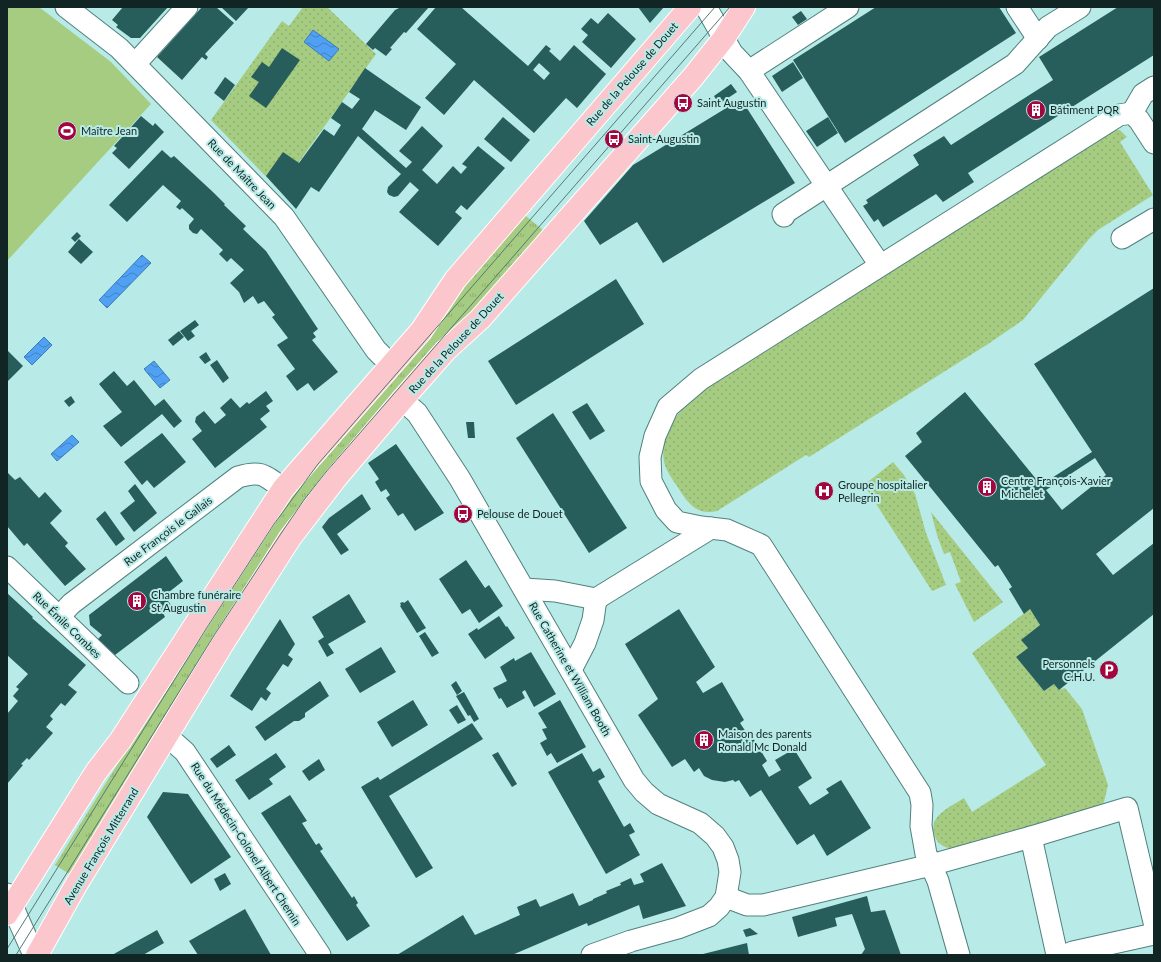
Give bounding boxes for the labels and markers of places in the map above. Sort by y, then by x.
bus stop icon: Saint Augustin [672,92,694,114]
place label: Saint Augustin [697,96,766,109]
building icon: Bâtiment PQR [1025,99,1047,121]
place label: Bâtiment PQR [1050,103,1119,116]
sports icon: Maître Jean [56,120,78,142]
place label: Maître Jean [81,124,137,137]
bus stop icon: Saint-Augustin [603,128,625,150]
place label: Saint-Augustin [628,132,699,145]
place label: Centre François-Xavier Michelet [1001,474,1111,500]
building icon: Centre François-Xavier Michelet [976,476,998,498]
place label: Groupe hospitalier Pellegrin [838,478,927,504]
hospital icon: Groupe hospitalier Pellegrin [813,480,835,502]
bus stop icon: Pelouse de Douet [452,503,474,525]
place label: Pelouse de Douet [477,507,563,520]
place label: Chambre funéraire St Augustin [151,588,241,614]
building icon: Chambre funéraire St Augustin [126,590,148,612]
place label: Personnels C.H.U. [1042,657,1095,683]
parking icon: Personnels C.H.U. [1098,659,1120,681]
place label: Maison des parents Ronald Mc Donald [718,727,812,753]
building icon: Maison des parents Ronald Mc Donald [693,729,715,751]

